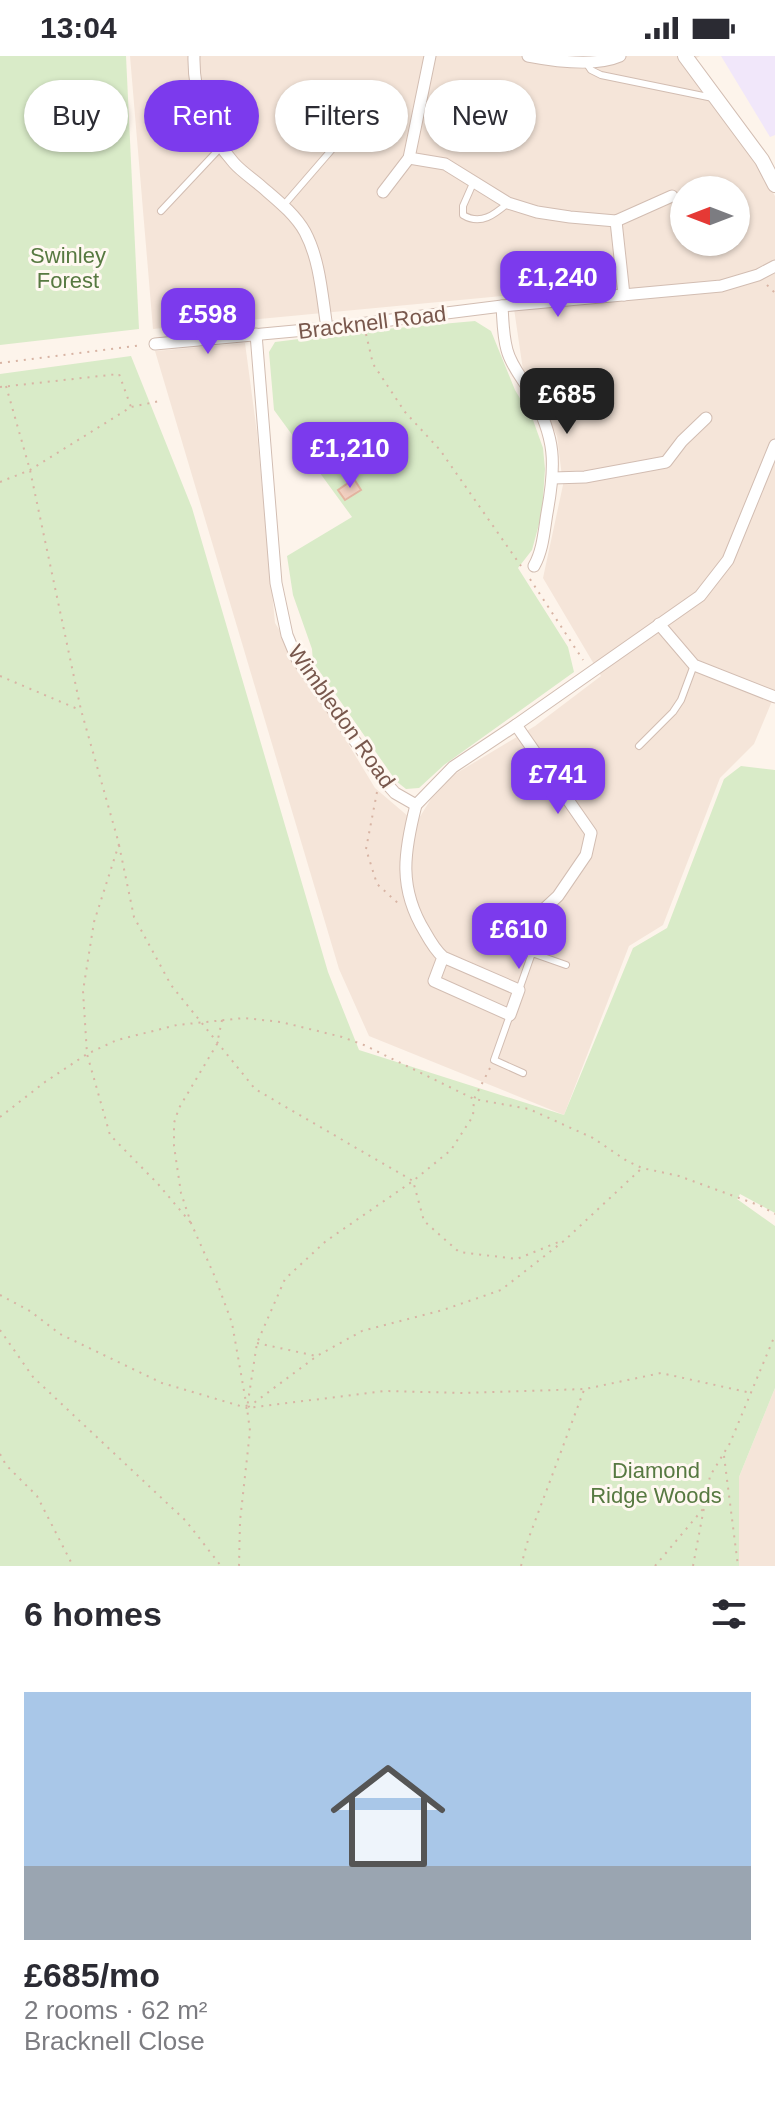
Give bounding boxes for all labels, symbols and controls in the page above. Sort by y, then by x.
text: 13:04 [40,11,117,44]
chip: Buy [24,80,128,152]
chip: Rent [144,80,259,152]
chip: Filters [275,80,408,152]
chip: New [424,80,536,152]
north arrow [670,176,750,256]
map controls [670,176,750,256]
park label: Swinley Forest [30,243,106,293]
pin: £1,240 [493,251,623,319]
text: £1,240 [518,262,598,292]
pin: £598 [161,288,255,356]
text: £598 [179,299,237,329]
street label: Bracknell Road [296,301,448,344]
pin: £685 [520,368,614,436]
text: £685 [538,379,596,409]
pin: £1,210 [285,422,415,490]
text: £1,210 [310,433,390,463]
street label: Wimbledon Road [283,640,400,793]
pin: £741 [511,748,605,816]
text: £741 [529,759,587,789]
pin: £610 [472,903,566,971]
text: £610 [490,914,548,944]
park label: Diamond Ridge Woods [590,1458,722,1508]
icon: filters [707,1592,751,1636]
text: 6 homes [24,1595,162,1633]
icon: home [316,1744,460,1888]
text: £685/mo [24,1956,160,1994]
text: 2 rooms · 62 m² [24,1995,208,2025]
text: Bracknell Close [24,2026,205,2056]

